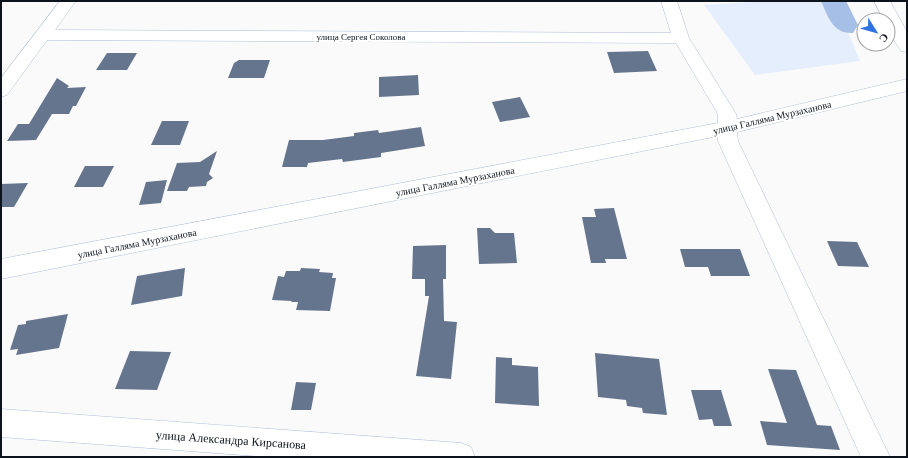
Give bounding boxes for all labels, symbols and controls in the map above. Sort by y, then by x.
north arrow [856,12,896,52]
text: С [877,31,891,45]
street label: улица Сергея Соколова [317,32,405,42]
street label: улица Галляма Мурзаханова [712,98,833,136]
street label: улица Галляма Мурзаханова [395,164,516,198]
street label: улица Галляма Мурзаханова [77,226,198,260]
street label: улица Александра Кирсанова [156,428,307,452]

